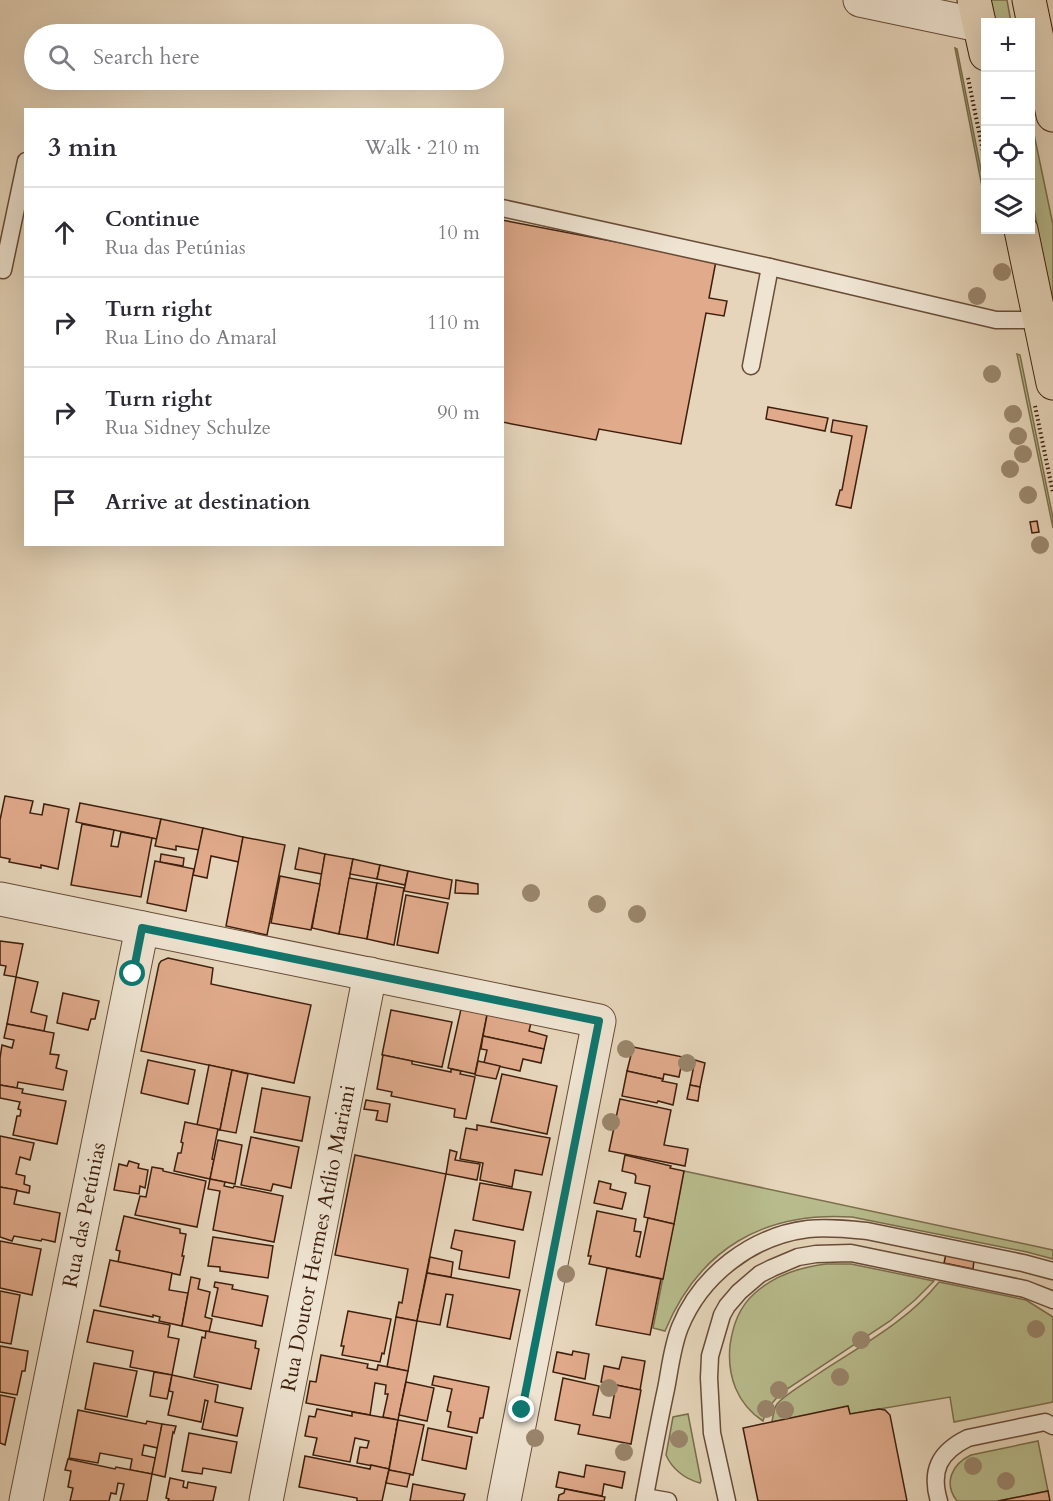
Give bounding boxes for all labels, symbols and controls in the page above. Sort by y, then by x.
map controls [981,18,1035,234]
button: + [981,18,1035,72]
search box [24,24,504,90]
icon: search [45,41,78,74]
text: Search here [93,42,200,72]
button: − [981,72,1035,126]
button: locate [981,126,1035,180]
text: 3 min [48,130,117,165]
text: Walk · 210 m [365,134,480,161]
button: layers [981,180,1035,234]
text: Continue [105,204,200,234]
icon: ahead [48,216,81,249]
text: 10 m [437,219,480,246]
text: Rua das Petúnias [105,234,246,261]
text: Turn right [105,294,212,324]
icon: right [48,306,81,339]
text: 110 m [427,309,480,336]
text: Rua Lino do Amaral [105,324,277,351]
text: Turn right [105,384,212,414]
icon: right [48,396,81,429]
text: 90 m [437,399,480,426]
text: Rua Sidney Schulze [105,414,271,441]
icon: arrive [48,486,81,519]
text: Arrive at destination [105,487,310,517]
route start [119,960,145,986]
street label: Rua Doutor Hermes Atílio Mariani [273,1082,362,1394]
street label: Rua das Petúnias [55,1139,113,1290]
route end [508,1396,534,1422]

